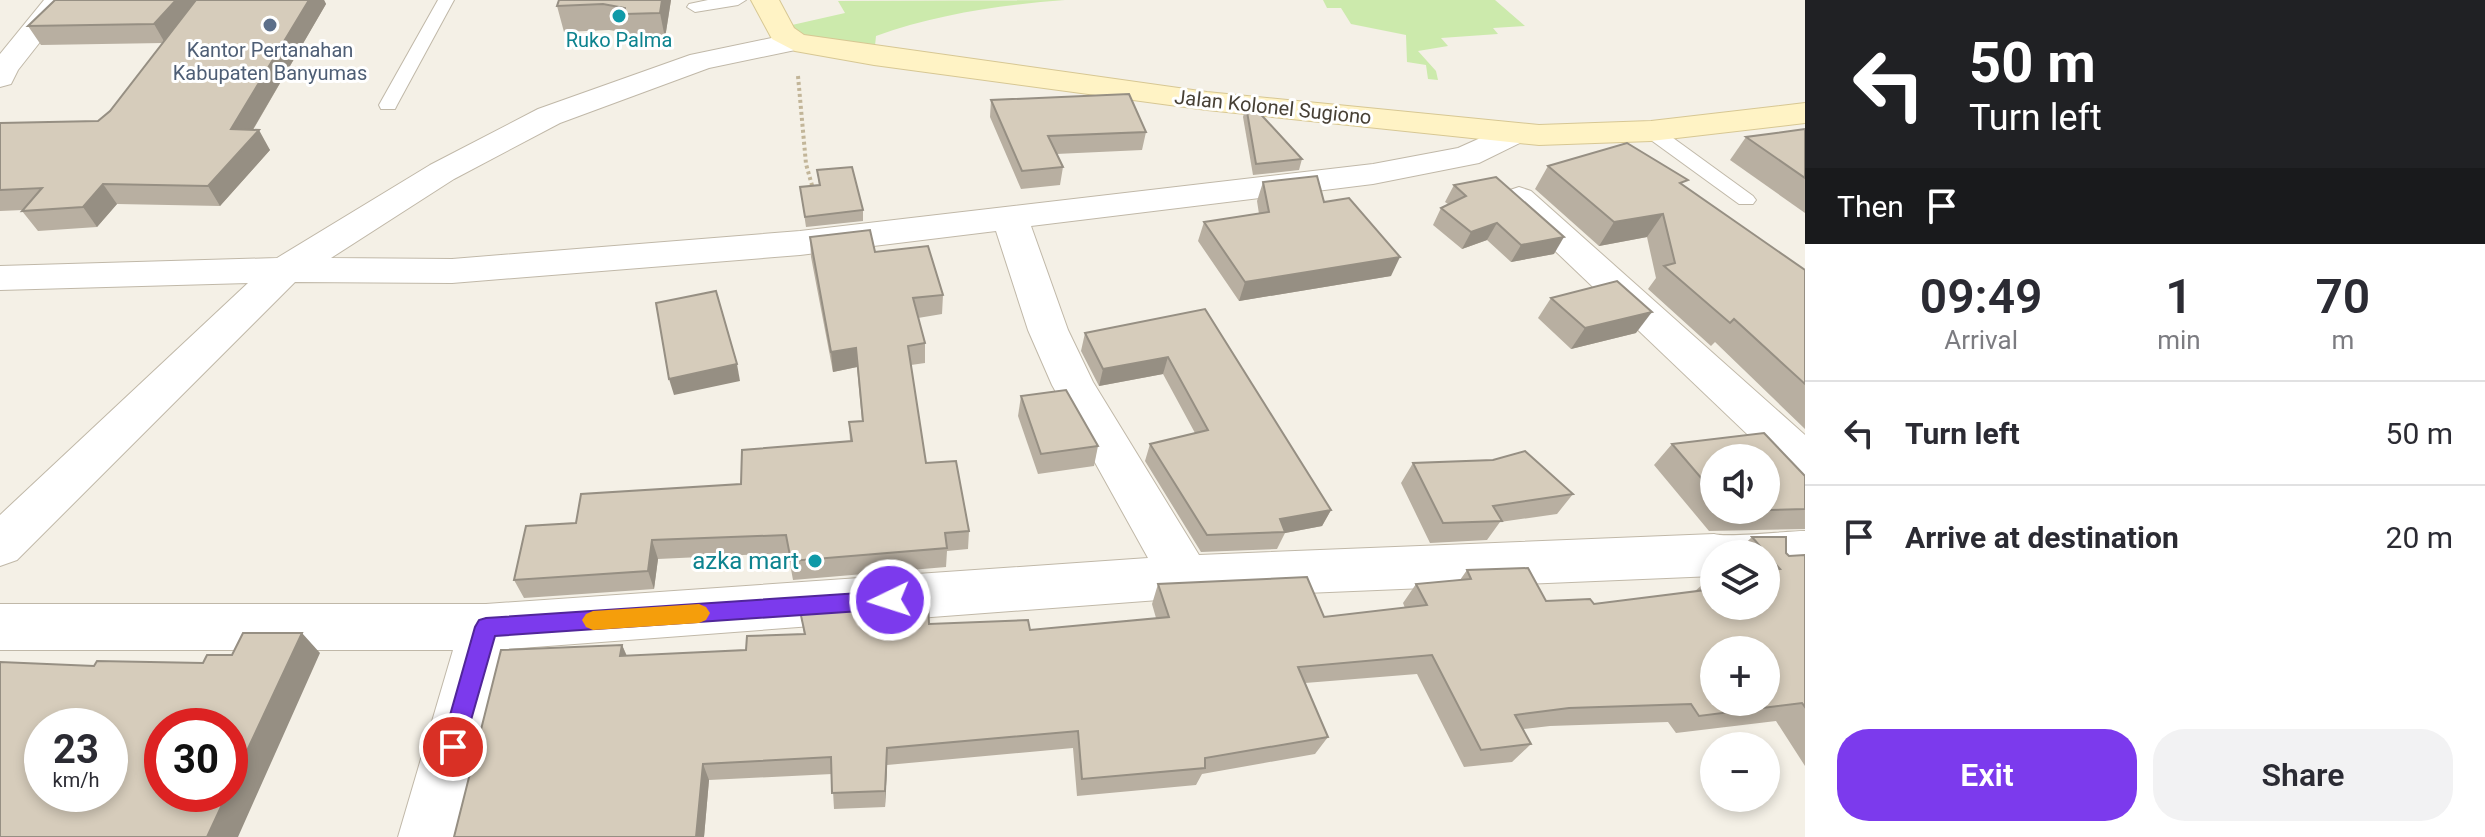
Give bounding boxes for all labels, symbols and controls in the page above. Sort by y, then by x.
marker: Ruko Palma [610,7,628,25]
marker: Kantor Pertanahan Kabupaten Banyumas [261,16,279,34]
place label: Ruko Palma [566,28,672,52]
text: 50 m [1969,30,2096,96]
icon: left [1837,32,1941,136]
place label: Kantor Pertanahan Kabupaten Banyumas [173,38,367,85]
street label: Jalan Kolonel Sugiono [1173,85,1373,129]
text: Turn left [1969,97,2102,139]
icon: arrive [1920,184,1964,228]
text: Then [1837,189,1904,224]
text: 09:49 [1920,268,2042,325]
text: 1 [2165,268,2193,325]
text: 70 [2315,268,2370,325]
text: Arrival [1944,325,2018,355]
text: min [2157,325,2201,355]
text: m [2331,325,2354,355]
icon: left [1837,411,1881,455]
text: Turn left [1905,416,2020,451]
text: 50 m [2386,416,2453,451]
map controls [1700,444,1780,812]
button: sound [1700,444,1780,524]
icon: arrive [1837,515,1881,559]
text: Arrive at destination [1905,520,2179,555]
text: 20 m [2386,520,2453,555]
button: layers [1700,540,1780,620]
place label: azka mart [692,547,799,575]
marker: azka mart [806,552,824,570]
position arrow [848,558,932,642]
button: + [1700,636,1780,716]
speed limit sign: 30 [144,708,248,812]
pin [419,713,487,781]
icon: arrive [431,725,475,769]
text: 23 [53,726,99,773]
button: Exit [1837,729,2137,821]
button: Share [2153,729,2453,821]
button: − [1700,732,1780,812]
text: km/h [53,768,99,792]

